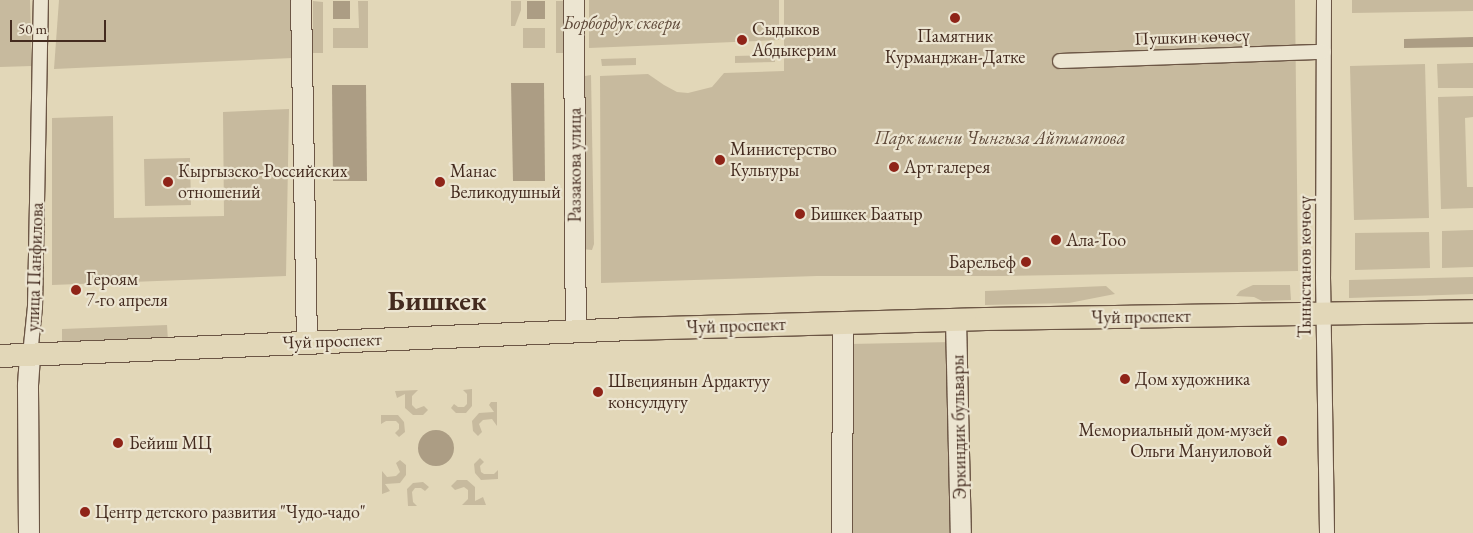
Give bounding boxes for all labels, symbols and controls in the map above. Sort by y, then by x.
scale bar [12,10,109,42]
park label: Борбордук сквери [563,12,681,34]
marker: Памятник Курманджан-Датке [949,12,961,24]
text: 50 m [18,19,47,38]
place label: Сыдыков Абдыкерим [752,19,837,62]
street label: Пушкин көчөсү [1134,24,1250,50]
place label: Памятник Курманджан-Датке [885,26,1025,68]
marker: Сыдыков Абдыкерим [736,34,748,46]
street label: Раззакова улица [564,108,586,222]
park label: Парк имени Чынгыза Айтматова [874,127,1126,149]
place label: Министерство Культуры [730,139,837,182]
marker: Министерство Культуры [714,154,726,166]
place label: Арт галерея [904,156,990,178]
place label: Кыргызско-Российских отношений [178,161,348,203]
place label: Манас Великодушный [450,161,561,203]
marker: Арт галерея [888,161,900,173]
marker: Кыргызско-Российских отношений [162,176,174,188]
marker: Манас Великодушный [434,176,446,188]
street label: Тыныстанов көчөсү [1294,196,1316,338]
street label: улица Панфилова [22,202,48,332]
place label: Бишкек Баатыр [810,203,923,225]
marker: Бишкек Баатыр [794,208,806,220]
place label: Ала-Тоо [1066,229,1126,251]
marker: Ала-Тоо [1050,234,1062,246]
place label: Барельеф [949,251,1016,273]
marker: Барельеф [1020,256,1032,268]
place label: Героям 7-го апреля [86,269,168,312]
district label: Бишкек [388,283,486,317]
marker: Героям 7-го апреля [70,284,82,296]
street label: Чуй проспект [1091,305,1191,329]
street label: Чуй проспект [686,313,786,339]
street label: Чуй проспект [282,328,382,354]
street label: Эркиндик бульвары [947,354,971,500]
place label: Дом художника [1135,368,1250,390]
place label: Швециянын Ардактуу консулдугу [608,371,770,414]
marker: Дом художника [1119,373,1131,385]
marker: Швециянын Ардактуу консулдугу [592,386,604,398]
place label: Мемориальный дом-музей Ольги Мануиловой [1078,420,1272,462]
place label: Бейиш МЦ [129,432,212,454]
marker: Мемориальный дом-музей Ольги Мануиловой [1276,435,1288,447]
marker: Бейиш МЦ [111,436,125,450]
place label: Центр детского развития "Чудо-чадо" [95,501,366,523]
marker: Центр детского развития "Чудо-чадо" [79,506,91,518]

